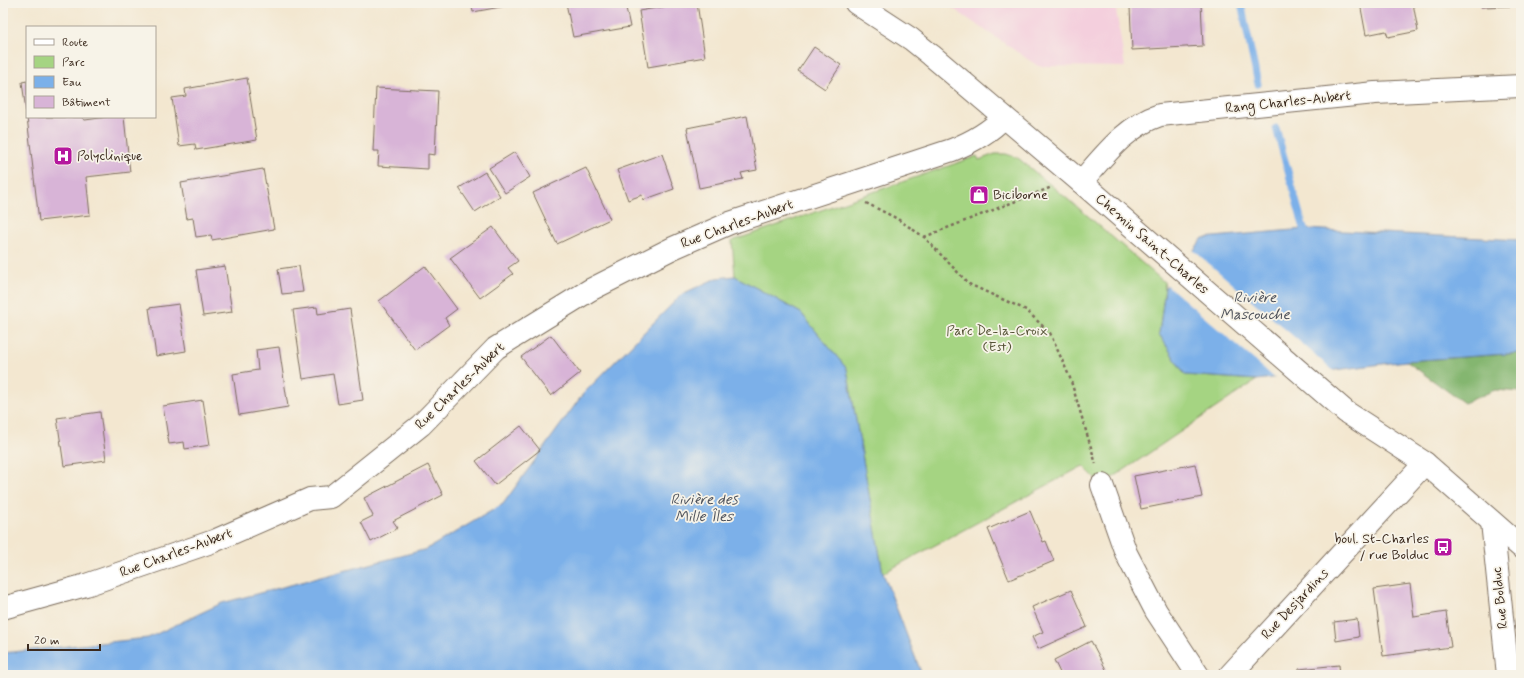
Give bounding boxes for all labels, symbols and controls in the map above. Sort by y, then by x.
legend [26,26,156,118]
text: Route [62,35,88,51]
text: Parc [62,55,85,71]
text: Eau [62,75,82,91]
street label: Rang Charles-Aubert [1224,86,1352,119]
text: Bâtiment [62,95,111,111]
hospital icon: Polyclinique [52,145,74,167]
place label: Polyclinique [77,147,143,165]
shop icon: Biciborne [968,184,990,206]
place label: Biciborne [993,186,1048,204]
street label: Chemin Saint-Charles [1091,190,1213,298]
street label: Rue Charles-Aubert [678,195,796,253]
water label: Rivière Mascouche [1220,288,1291,325]
park label: Parc De-la-Croix (Est) [946,322,1048,356]
street label: Rue Charles-Aubert [411,338,509,434]
water label: Rivière des Mille Îles [670,490,739,527]
street label: Rue Charles-Aubert [117,524,235,582]
place label: boul. St-Charles / rue Bolduc [1334,530,1429,564]
bus stop icon: boul. St-Charles / rue Bolduc [1432,536,1454,558]
street label: Rue Desjardins [1257,565,1333,643]
street label: Rue Bolduc [1488,566,1512,630]
scale bar [28,626,100,652]
text: 20 m [34,633,60,649]

